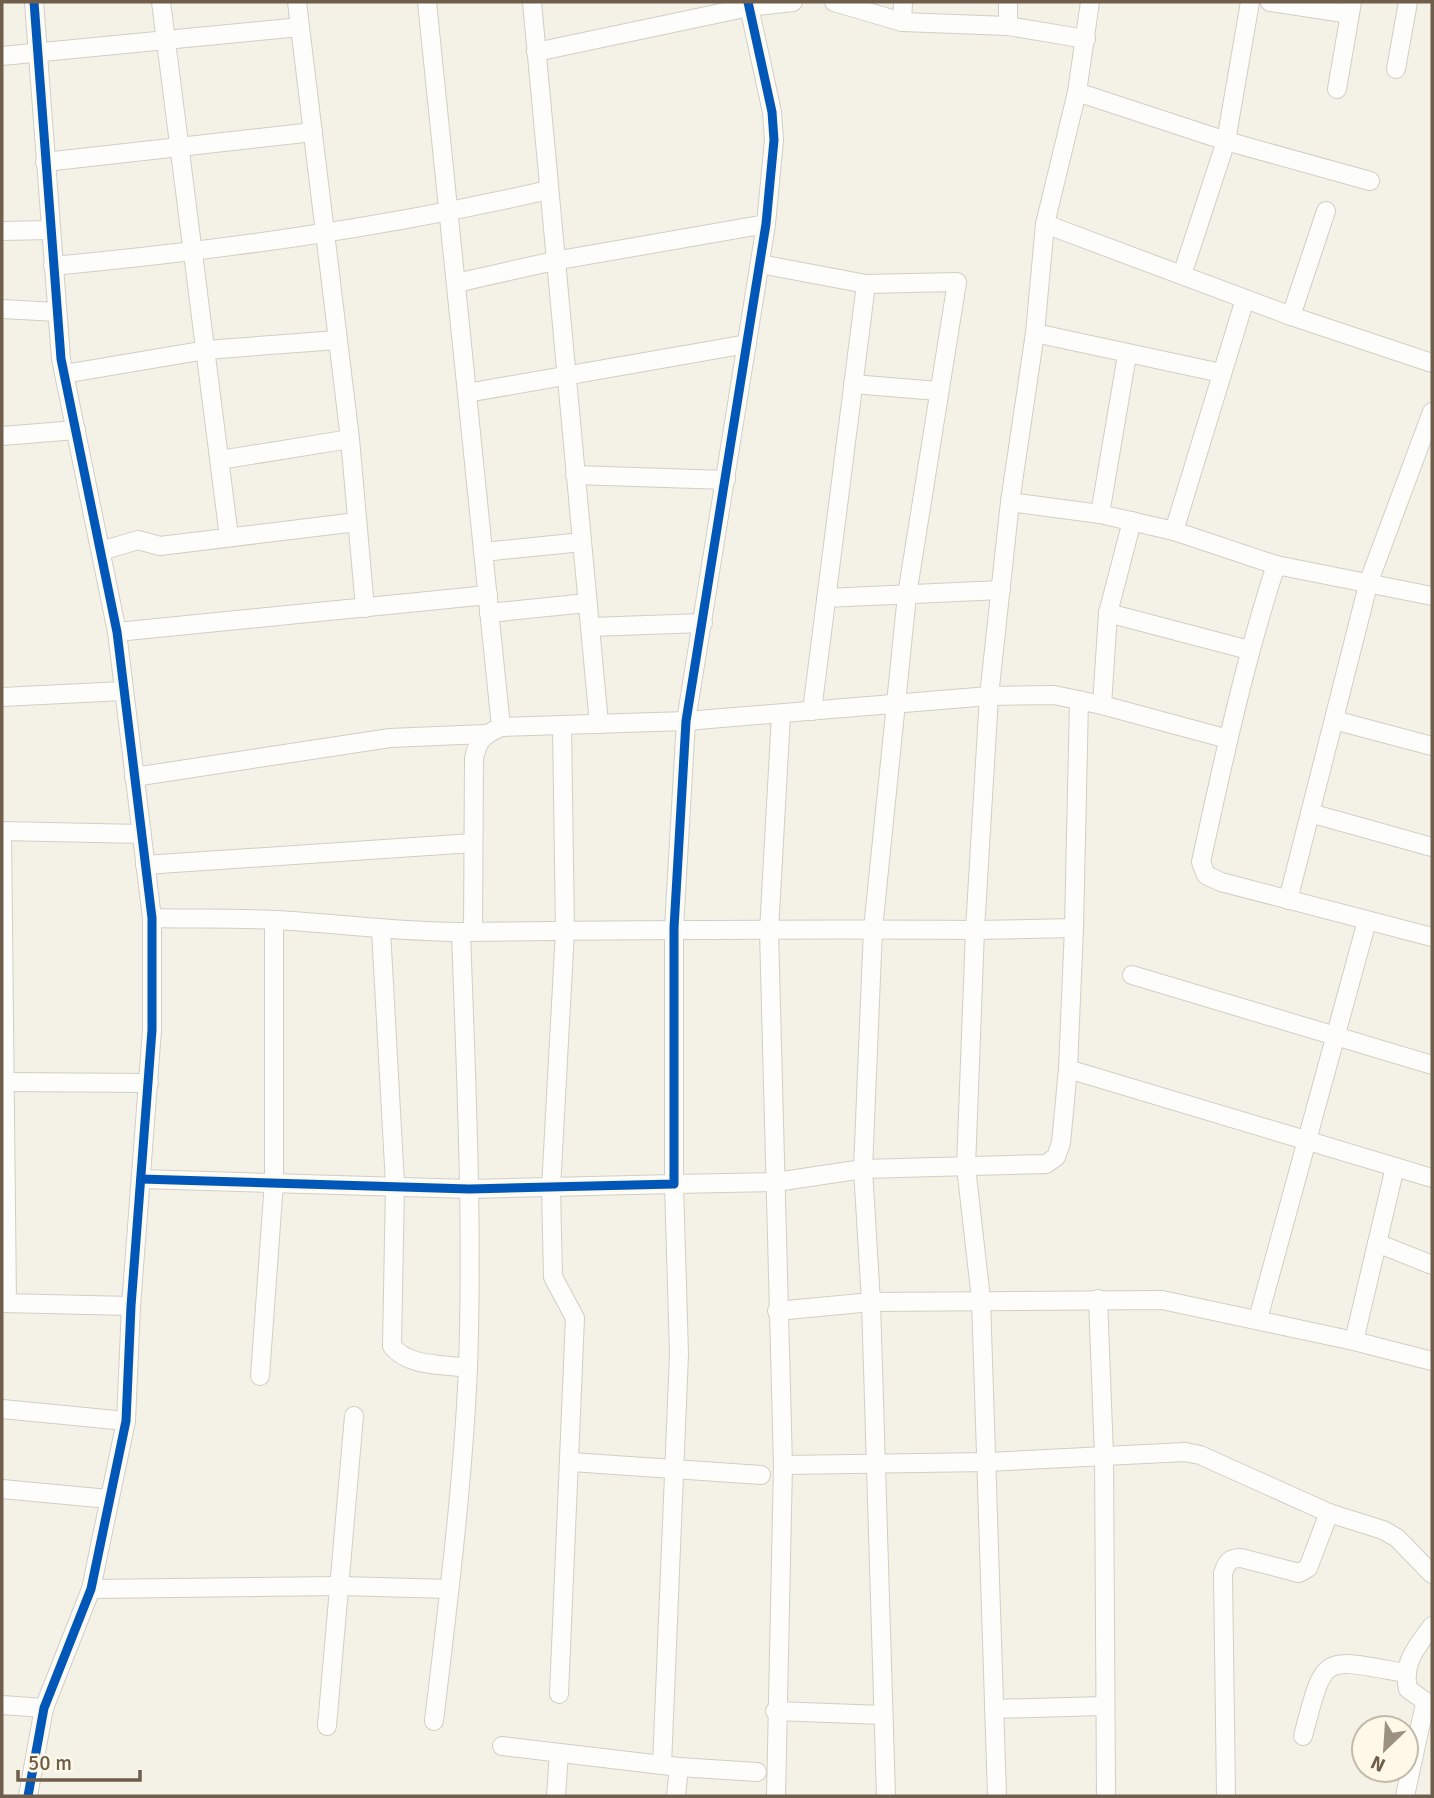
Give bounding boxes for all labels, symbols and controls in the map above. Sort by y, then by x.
north arrow [1350,1714,1420,1784]
scale bar [18,1738,140,1782]
text: 50 m [28,1750,72,1776]
text: N [1367,1750,1389,1777]

